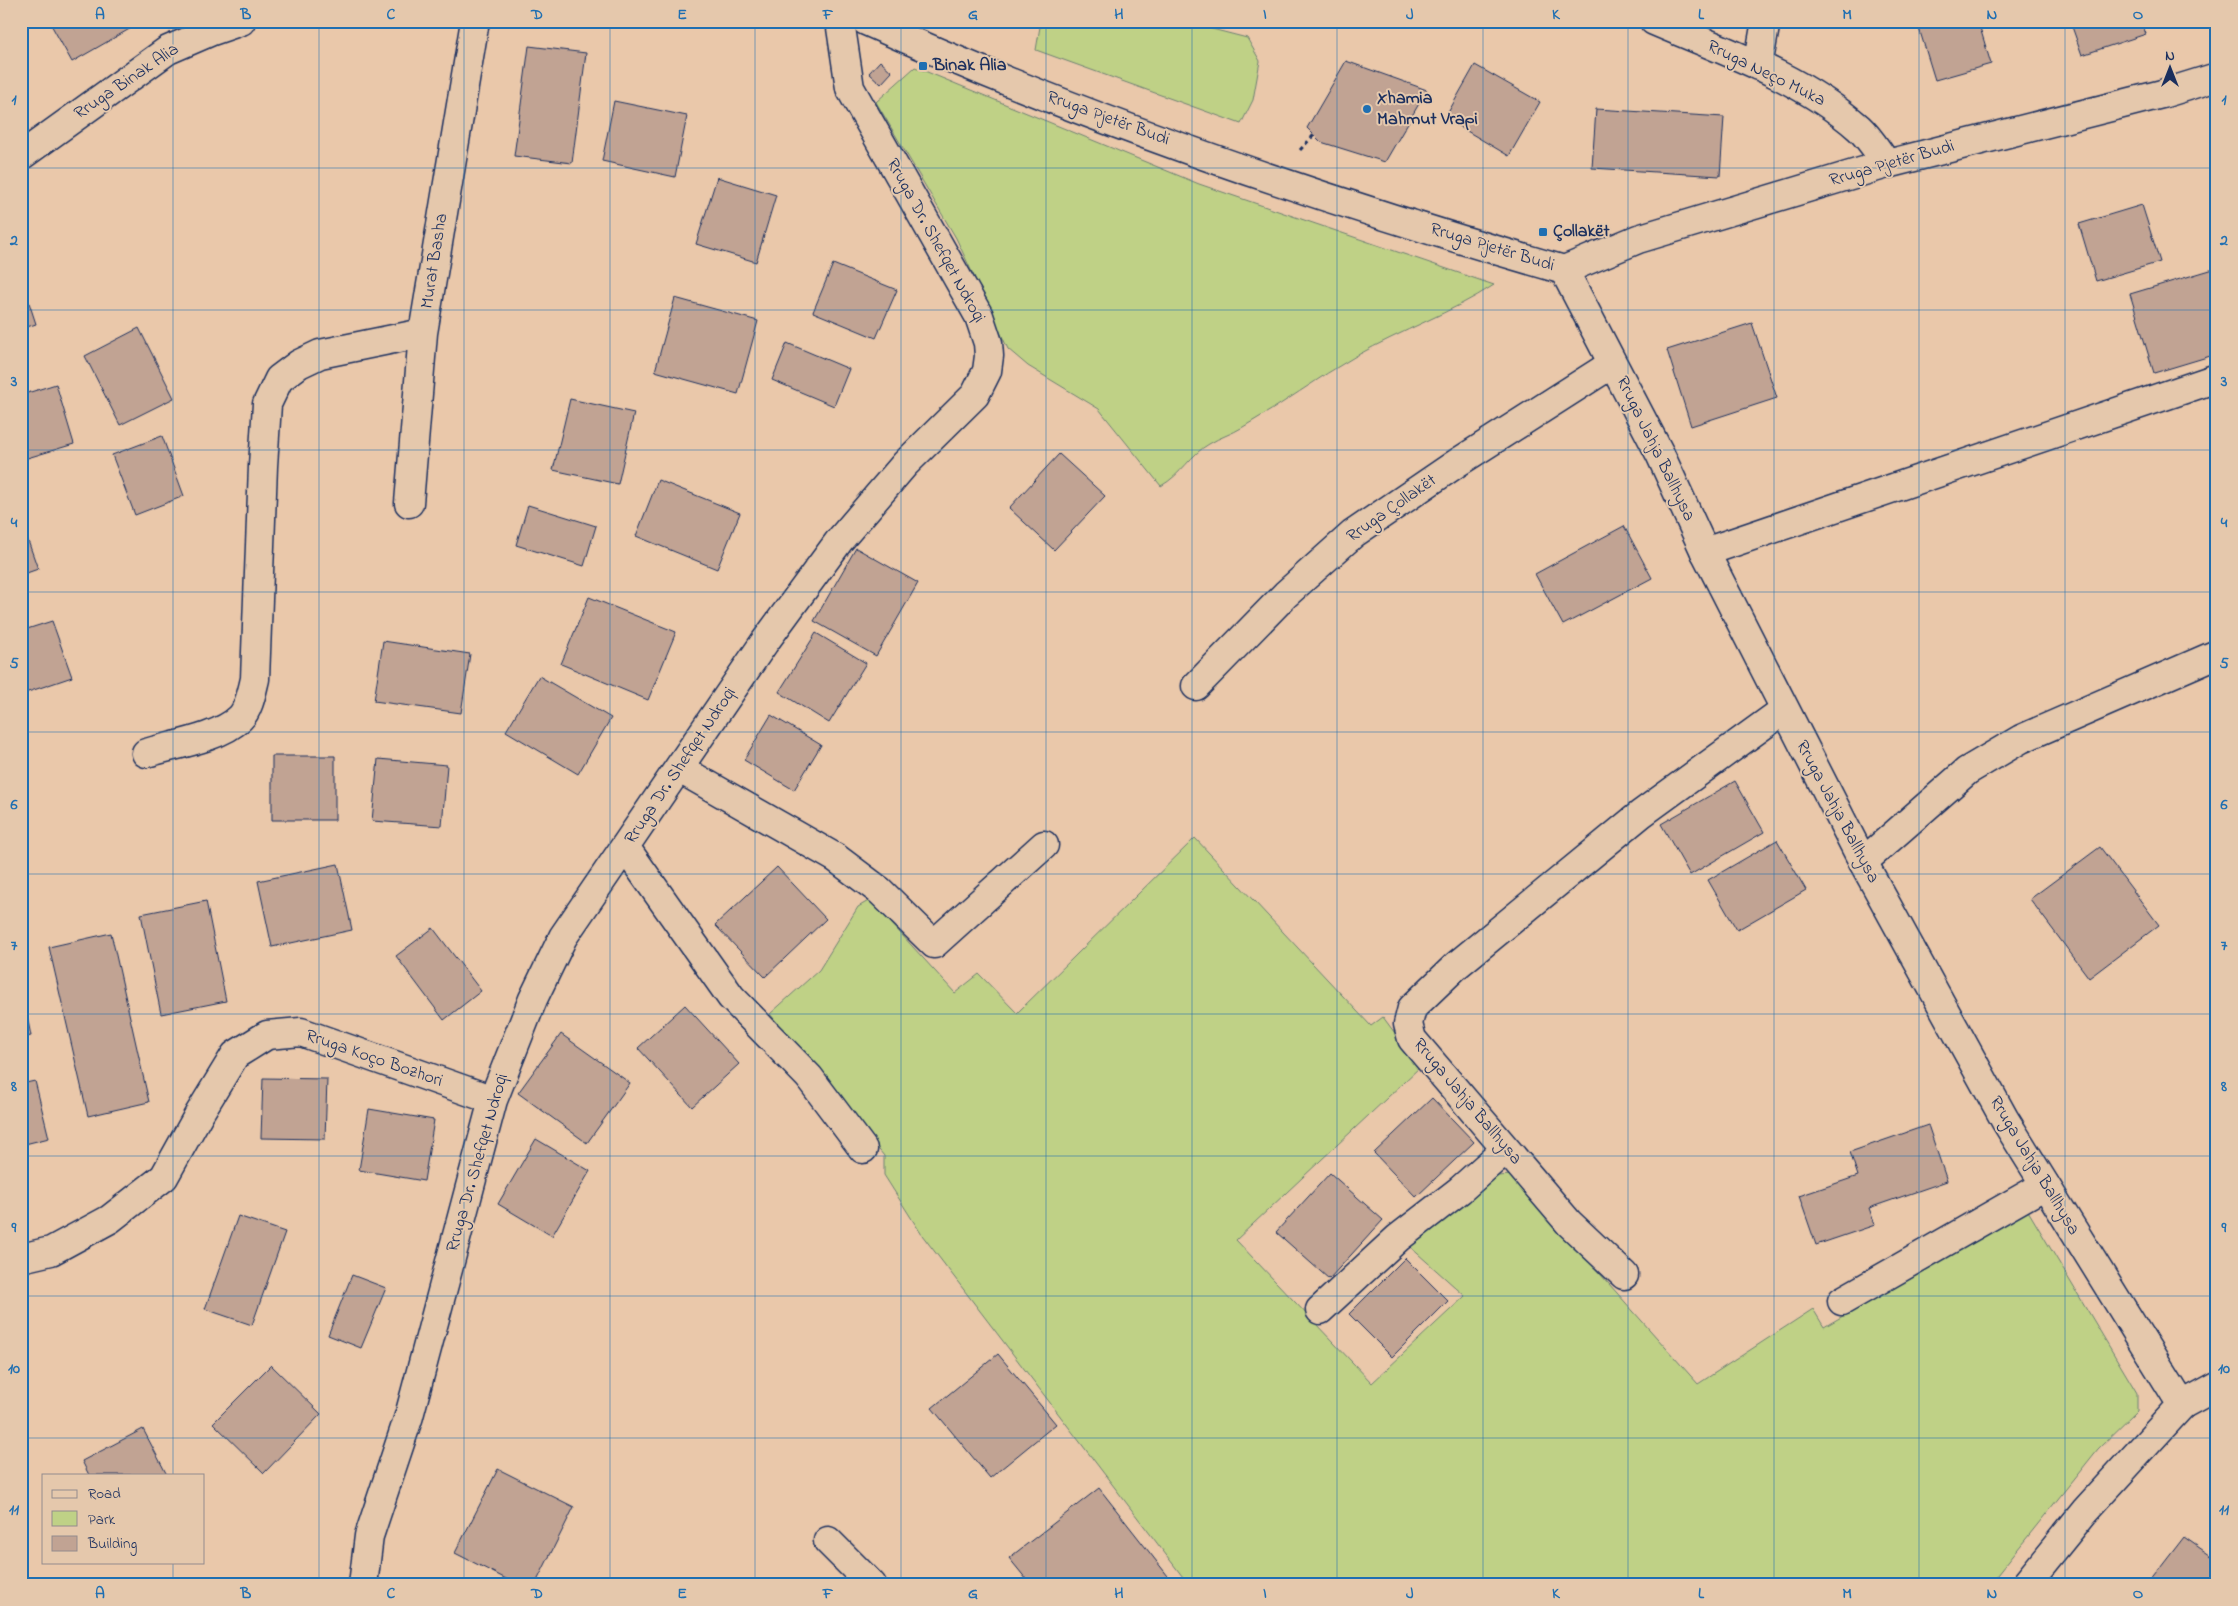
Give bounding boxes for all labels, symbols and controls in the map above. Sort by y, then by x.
text: A [95,3,105,27]
text: B [240,3,252,27]
text: C [387,3,396,27]
text: D [530,3,543,27]
text: E [677,3,687,27]
text: F [822,3,834,27]
text: G [968,3,978,27]
text: H [1114,3,1124,27]
text: I [1263,3,1267,27]
text: J [1406,3,1414,27]
text: K [1552,3,1561,27]
text: L [1698,3,1705,27]
text: M [1842,3,1852,27]
text: N [1987,3,1998,27]
text: O [2133,3,2144,27]
street label: Rruga Neço Muka [1702,34,1830,115]
street label: Rruga Binak Alia [69,37,185,128]
north arrow [2146,42,2196,92]
text: N [2165,46,2175,67]
place label: Binak Alia [932,53,1007,79]
marker: Binak Alia [917,60,929,72]
street label: Rruga Pjetër Budi [1043,85,1173,154]
place label: Xhamia Mahmut Vrapi [1377,86,1478,133]
text: 1 [11,88,17,112]
text: 1 [2221,88,2227,112]
marker: Xhamia Mahmut Vrapi [1361,103,1373,115]
street label: Rruga Pjetër Budi [1826,134,1958,195]
street label: Rruga Dr. Shefqet Ndroqi [878,154,991,328]
street label: Murat Basha [415,211,455,311]
street label: Rruga Pjetër Budi [1426,217,1557,280]
place label: Çollakët [1553,219,1610,245]
marker: Çollakët [1537,226,1549,238]
text: 2 [9,229,18,253]
text: 2 [2219,229,2228,253]
text: 3 [10,370,18,394]
text: 3 [2220,370,2228,394]
street label: Rruga Jahja Ballhysa [1608,372,1701,526]
street label: Rruga Çollakët [1342,468,1443,550]
text: 4 [10,511,18,535]
text: 4 [2220,511,2228,535]
text: 5 [9,652,19,676]
text: 5 [2219,652,2229,676]
street label: Rruga Dr. Shefqet Ndroqi [619,682,744,850]
street label: Rruga Jahja Ballhysa [1787,736,1886,888]
text: 6 [9,793,18,817]
text: 6 [2219,793,2228,817]
text: 7 [11,934,18,958]
text: 7 [2221,934,2228,958]
street label: Rruga Koço Bozhori [301,1023,446,1096]
street label: Rruga Jahja Ballhysa [1405,1033,1528,1172]
street label: Rruga Dr. Shefqet Ndroqi [440,1071,517,1256]
text: 8 [10,1075,17,1099]
text: 8 [2220,1075,2227,1099]
street label: Rruga Jahja Ballhysa [1981,1091,2086,1241]
text: 9 [11,1216,17,1240]
text: 9 [2221,1216,2227,1240]
text: 10 [8,1357,20,1381]
text: 10 [2218,1357,2230,1381]
legend [42,1474,205,1564]
text: Road [88,1483,121,1505]
text: 11 [9,1498,20,1522]
text: 11 [2219,1498,2230,1522]
text: Park [88,1509,116,1531]
text: Building [87,1533,137,1556]
text: A [95,1582,105,1606]
text: B [240,1582,252,1606]
text: C [387,1582,396,1606]
text: D [530,1582,543,1606]
text: E [677,1582,687,1606]
text: F [822,1582,834,1606]
text: G [968,1582,978,1606]
text: H [1114,1582,1124,1606]
text: I [1263,1582,1267,1606]
text: J [1406,1582,1414,1606]
text: K [1552,1582,1561,1606]
text: L [1698,1582,1705,1606]
text: M [1842,1582,1852,1606]
text: N [1987,1582,1998,1606]
text: O [2133,1582,2144,1606]

